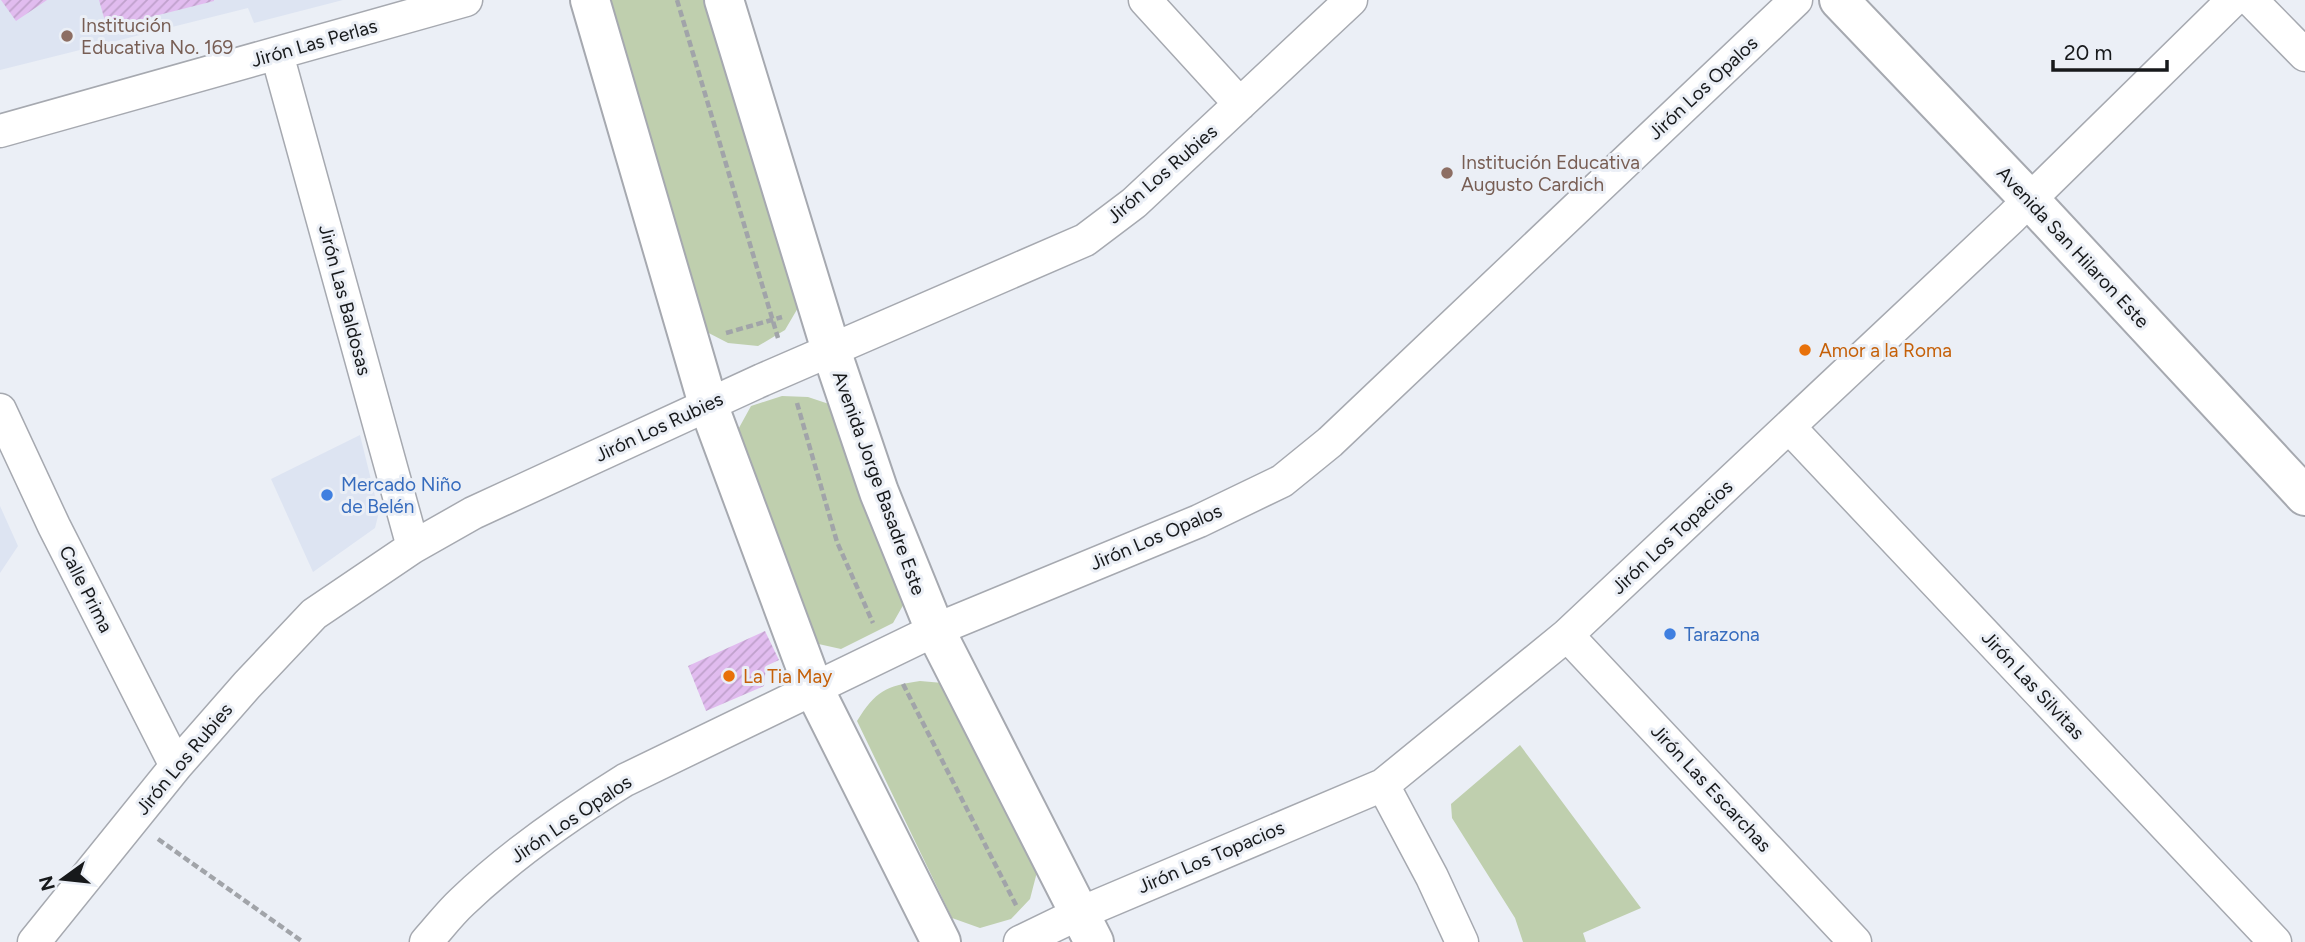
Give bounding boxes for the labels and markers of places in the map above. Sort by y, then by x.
place label: Institución Educativa No. 169 [81,14,233,59]
marker: Institución Educativa No. 169 [59,28,75,44]
place label: Institución Educativa Augusto Cardich [1461,151,1640,196]
marker: Institución Educativa Augusto Cardich [1439,165,1455,181]
place label: Amor a la Roma [1819,339,1952,362]
marker: Amor a la Roma [1797,342,1813,358]
place label: Mercado Niño de Belén [341,473,461,518]
marker: Mercado Niño de Belén [319,487,335,503]
place label: Tarazona [1684,623,1760,646]
marker: Tarazona [1662,626,1678,642]
place label: La Tia May [743,665,832,688]
marker: La Tia May [721,668,737,684]

